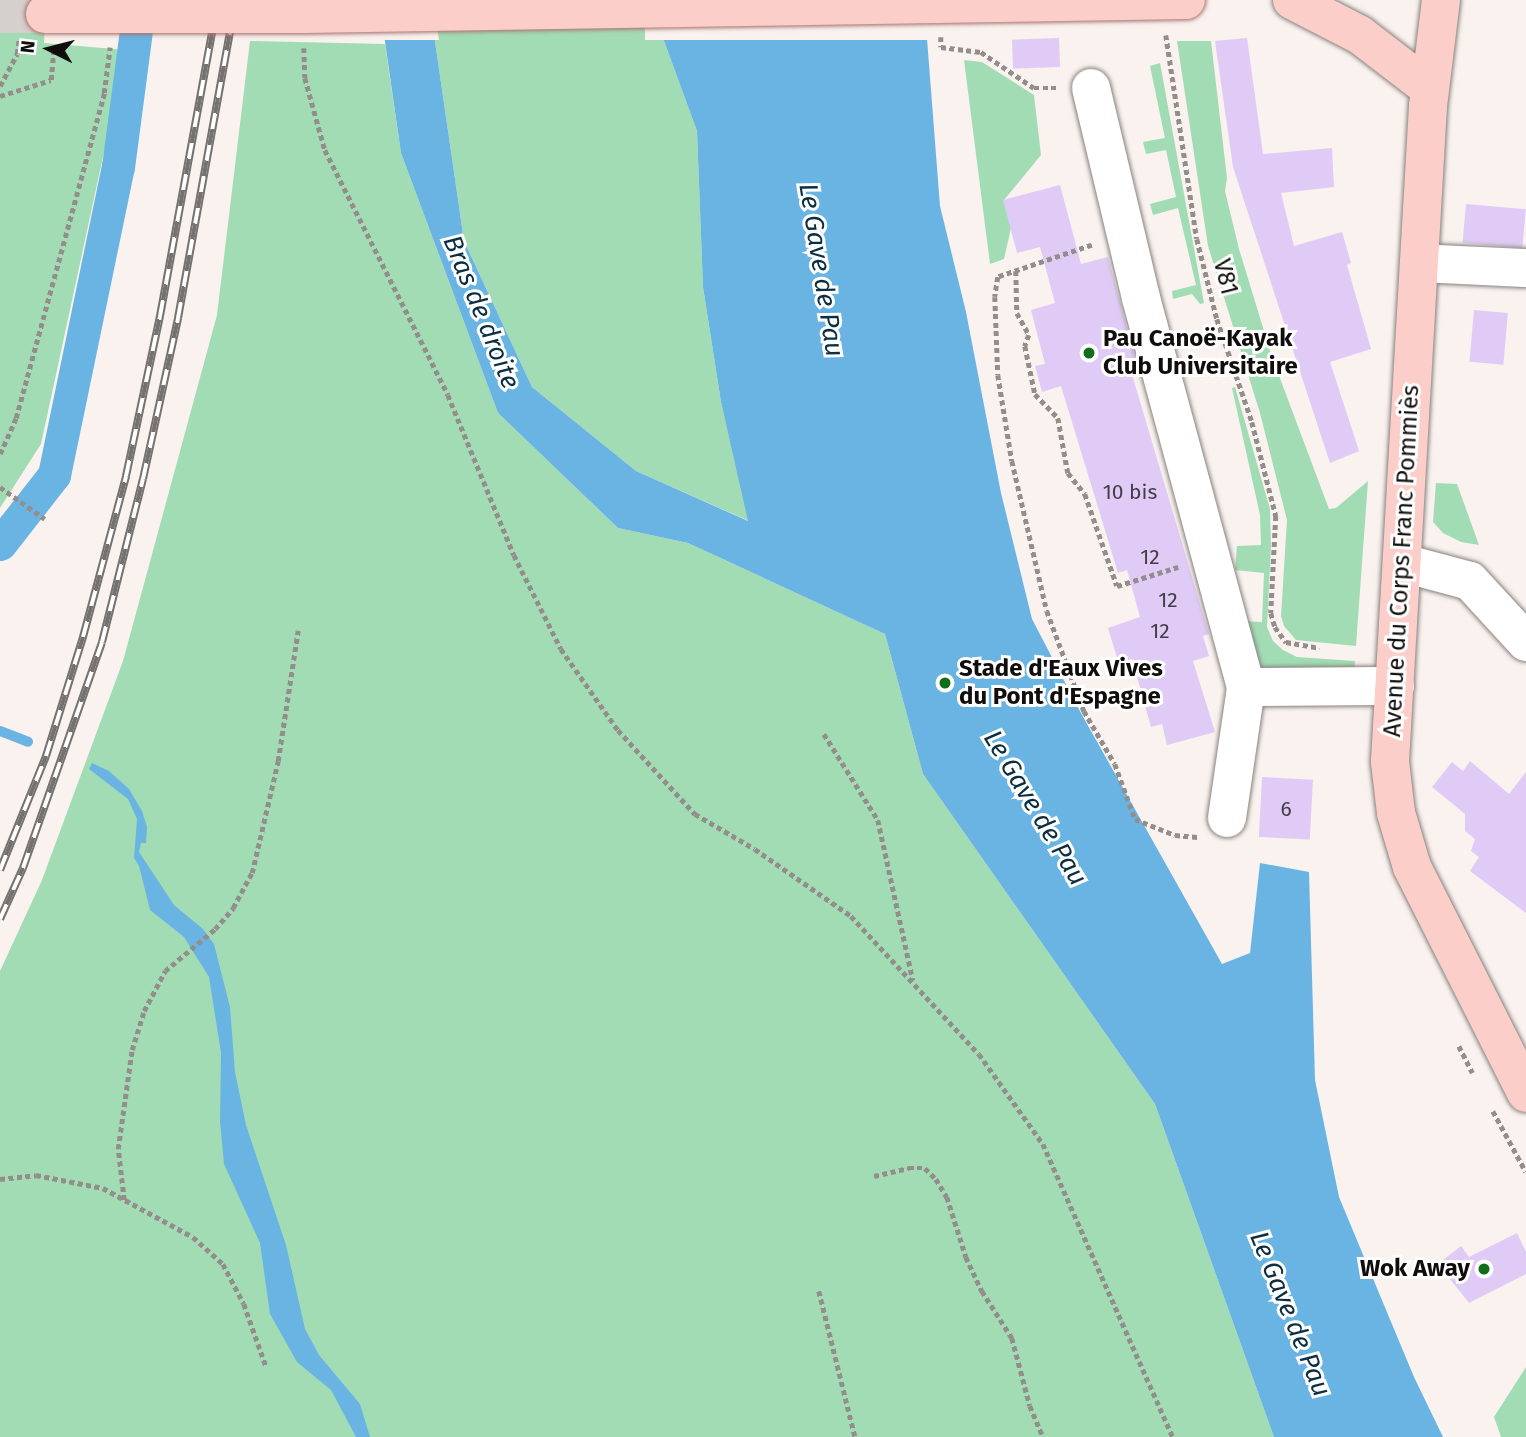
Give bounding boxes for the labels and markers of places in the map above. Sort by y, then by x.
place label: Pau Canoë-Kayak Club Universitaire [1103,325,1298,381]
marker: Pau Canoë-Kayak Club Universitaire [1081,345,1097,361]
place label: Stade d'Eaux Vives du Pont d'Espagne [959,655,1163,711]
marker: Stade d'Eaux Vives du Pont d'Espagne [937,675,953,691]
place label: Wok Away [1360,1255,1470,1283]
marker: Wok Away [1476,1261,1492,1277]

